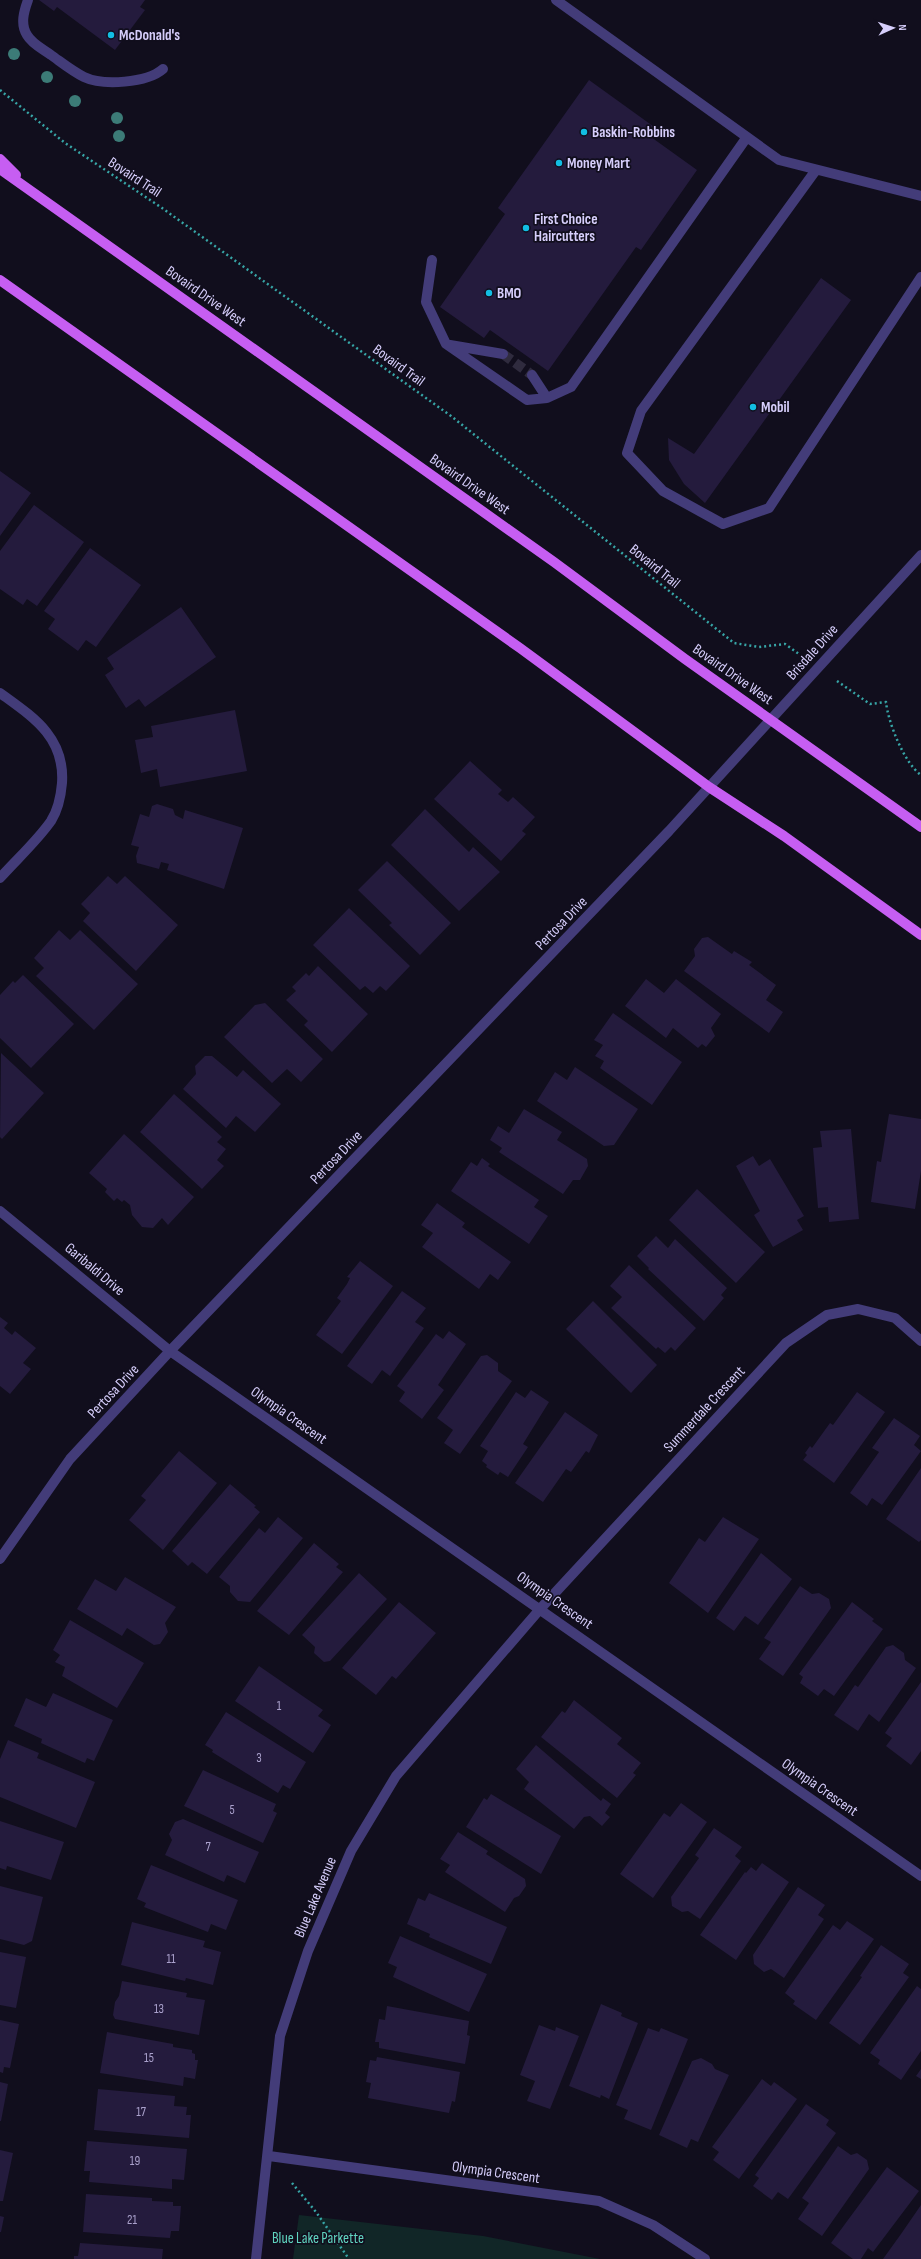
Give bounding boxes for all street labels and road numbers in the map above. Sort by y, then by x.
street label: Bovaird Trail [104,153,165,202]
street label: Bovaird Drive West [162,262,250,331]
street label: Bovaird Trail [369,340,429,391]
street label: Bovaird Drive West [426,450,514,519]
street label: Bovaird Trail [625,540,684,593]
street label: Brisdale Drive [782,620,842,684]
street label: Bovaird Drive West [689,640,777,709]
street label: Pertosa Drive [531,893,592,954]
street label: Pertosa Drive [306,1127,367,1188]
street label: Garibaldi Drive [61,1239,129,1300]
street label: Pertosa Drive [84,1360,143,1422]
street label: Summerdale Crescent [660,1362,749,1456]
street label: Olympia Crescent [247,1382,331,1449]
street label: Olympia Crescent [513,1567,597,1634]
street label: Olympia Crescent [778,1754,862,1821]
street label: Blue Lake Avenue [290,1854,341,1941]
street label: Olympia Crescent [451,2157,542,2188]

